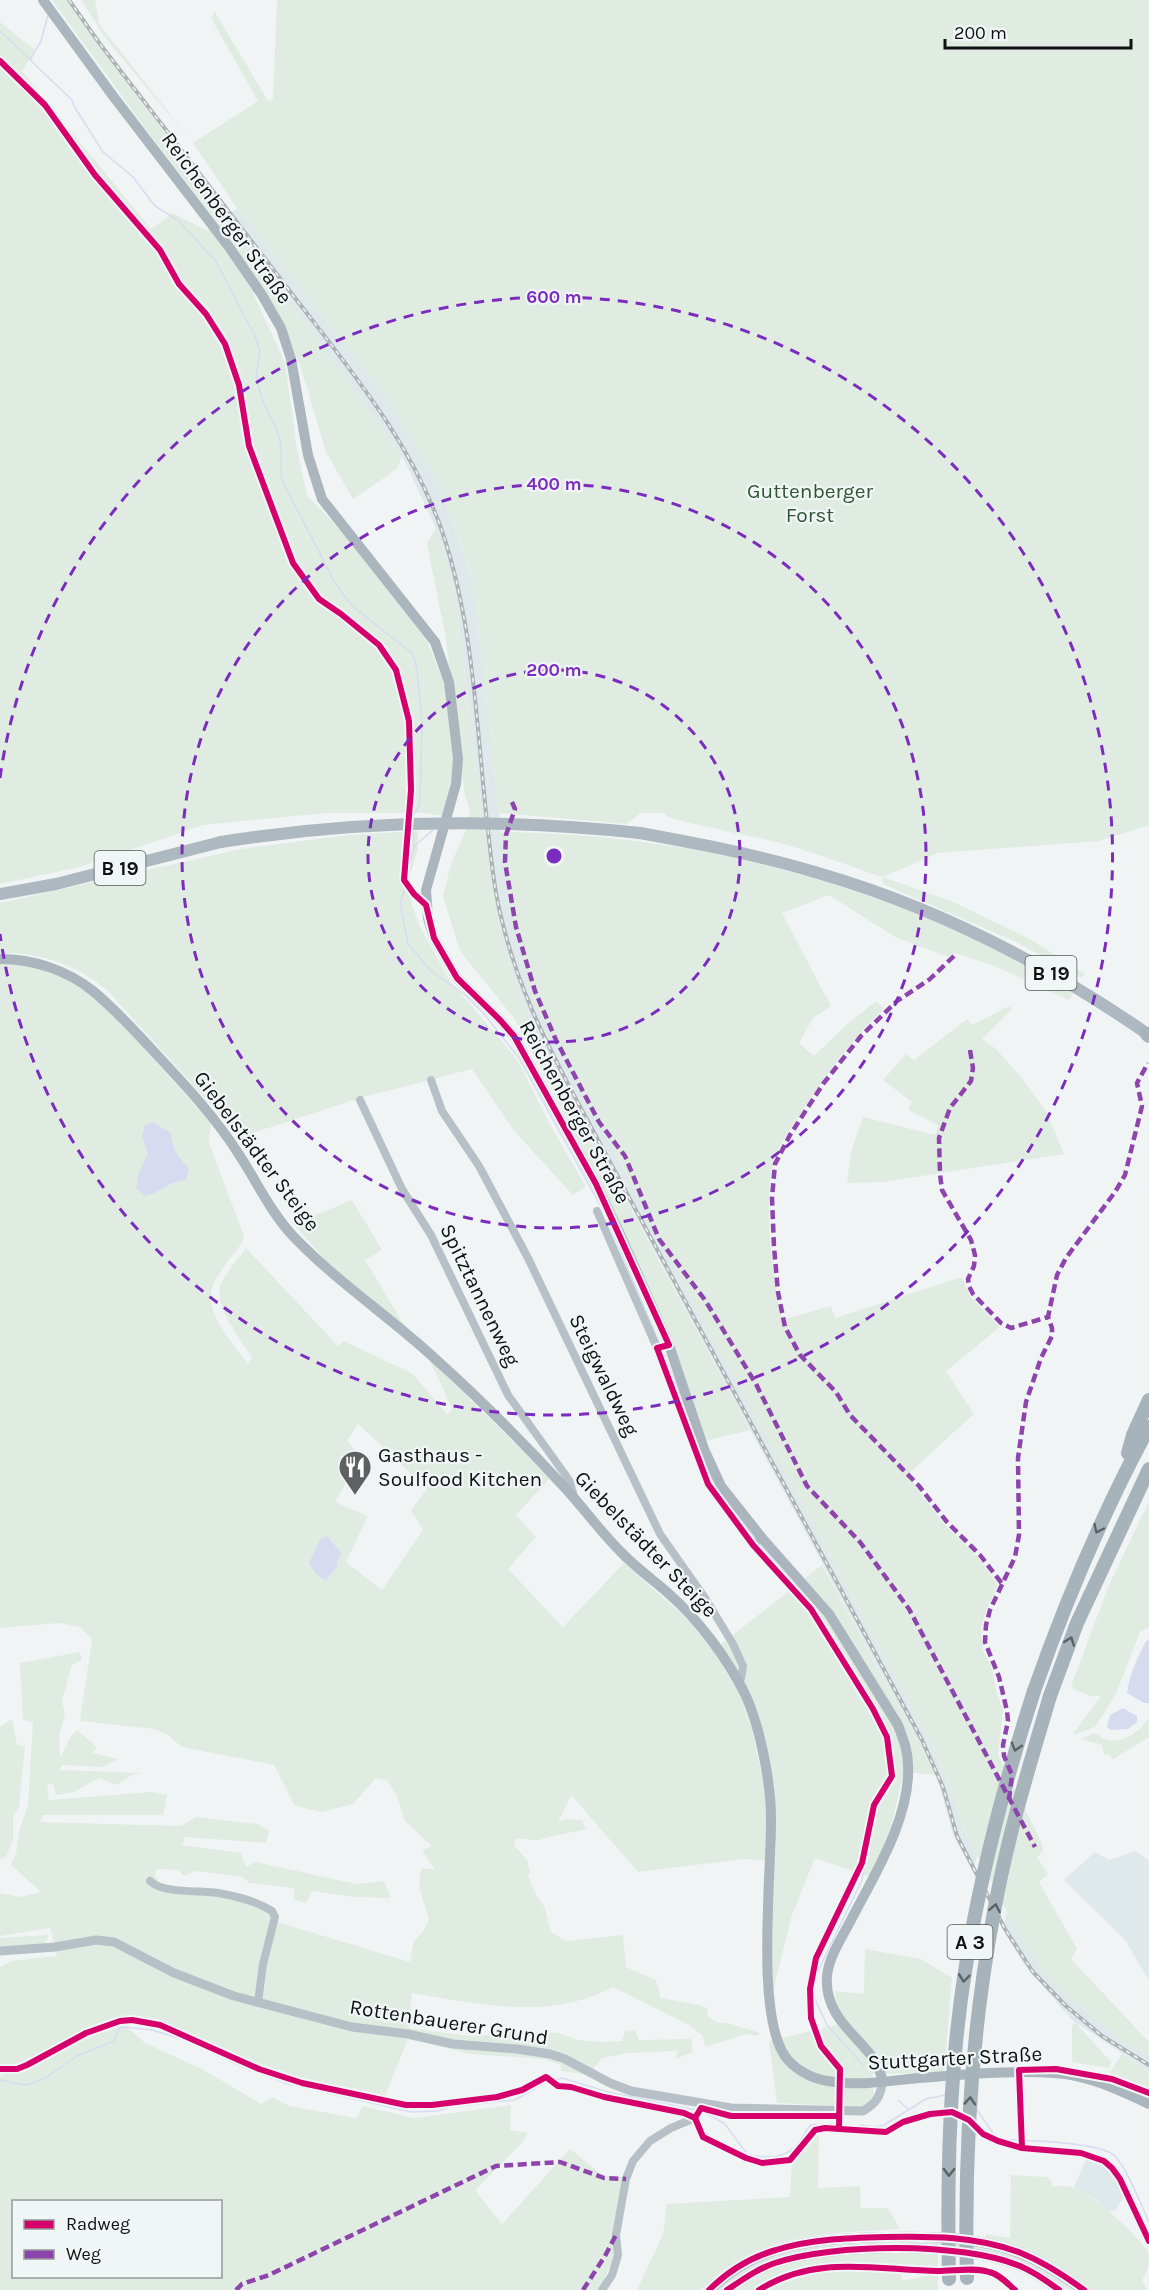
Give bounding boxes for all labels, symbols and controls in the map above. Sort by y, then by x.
scale bar [945,12,1131,50]
text: 200 m [954,22,1007,44]
street label: Reichenberger Straße [157,128,297,308]
text: 600 m [526,286,582,308]
text: 400 m [526,473,582,495]
park label: Guttenberger Forst [747,479,874,527]
text: 200 m [526,659,582,681]
centre of rings [544,846,564,866]
road number: B 19 [94,851,146,885]
road number: B 19 [1026,956,1076,990]
street label: Reichenberger Straße [515,1016,635,1208]
street label: Giebelstädter Steige [189,1066,325,1236]
street label: Spitztannenweg [435,1220,525,1370]
street label: Steigwaldweg [564,1310,644,1440]
place label: Gasthaus - Soulfood Kitchen [378,1443,542,1491]
restaurant icon: Gasthaus - Soulfood Kitchen [337,1449,373,1496]
street label: Giebelstädter Steige [570,1466,722,1622]
one-way arrow [1094,1523,1106,1534]
one-way arrow [1063,1636,1076,1647]
one-way arrow [1011,1741,1023,1752]
one-way arrow [988,1903,1001,1913]
road number: A 3 [948,1925,992,1959]
one-way arrow [959,1973,971,1982]
street label: Rottenbauerer Grund [348,1994,550,2050]
street label: Stuttgarter Straße [867,2041,1043,2075]
one-way arrow [963,2096,976,2105]
one-way arrow [943,2168,955,2177]
legend [12,2200,222,2278]
text: Radweg [66,2213,130,2235]
text: Weg [66,2243,101,2265]

